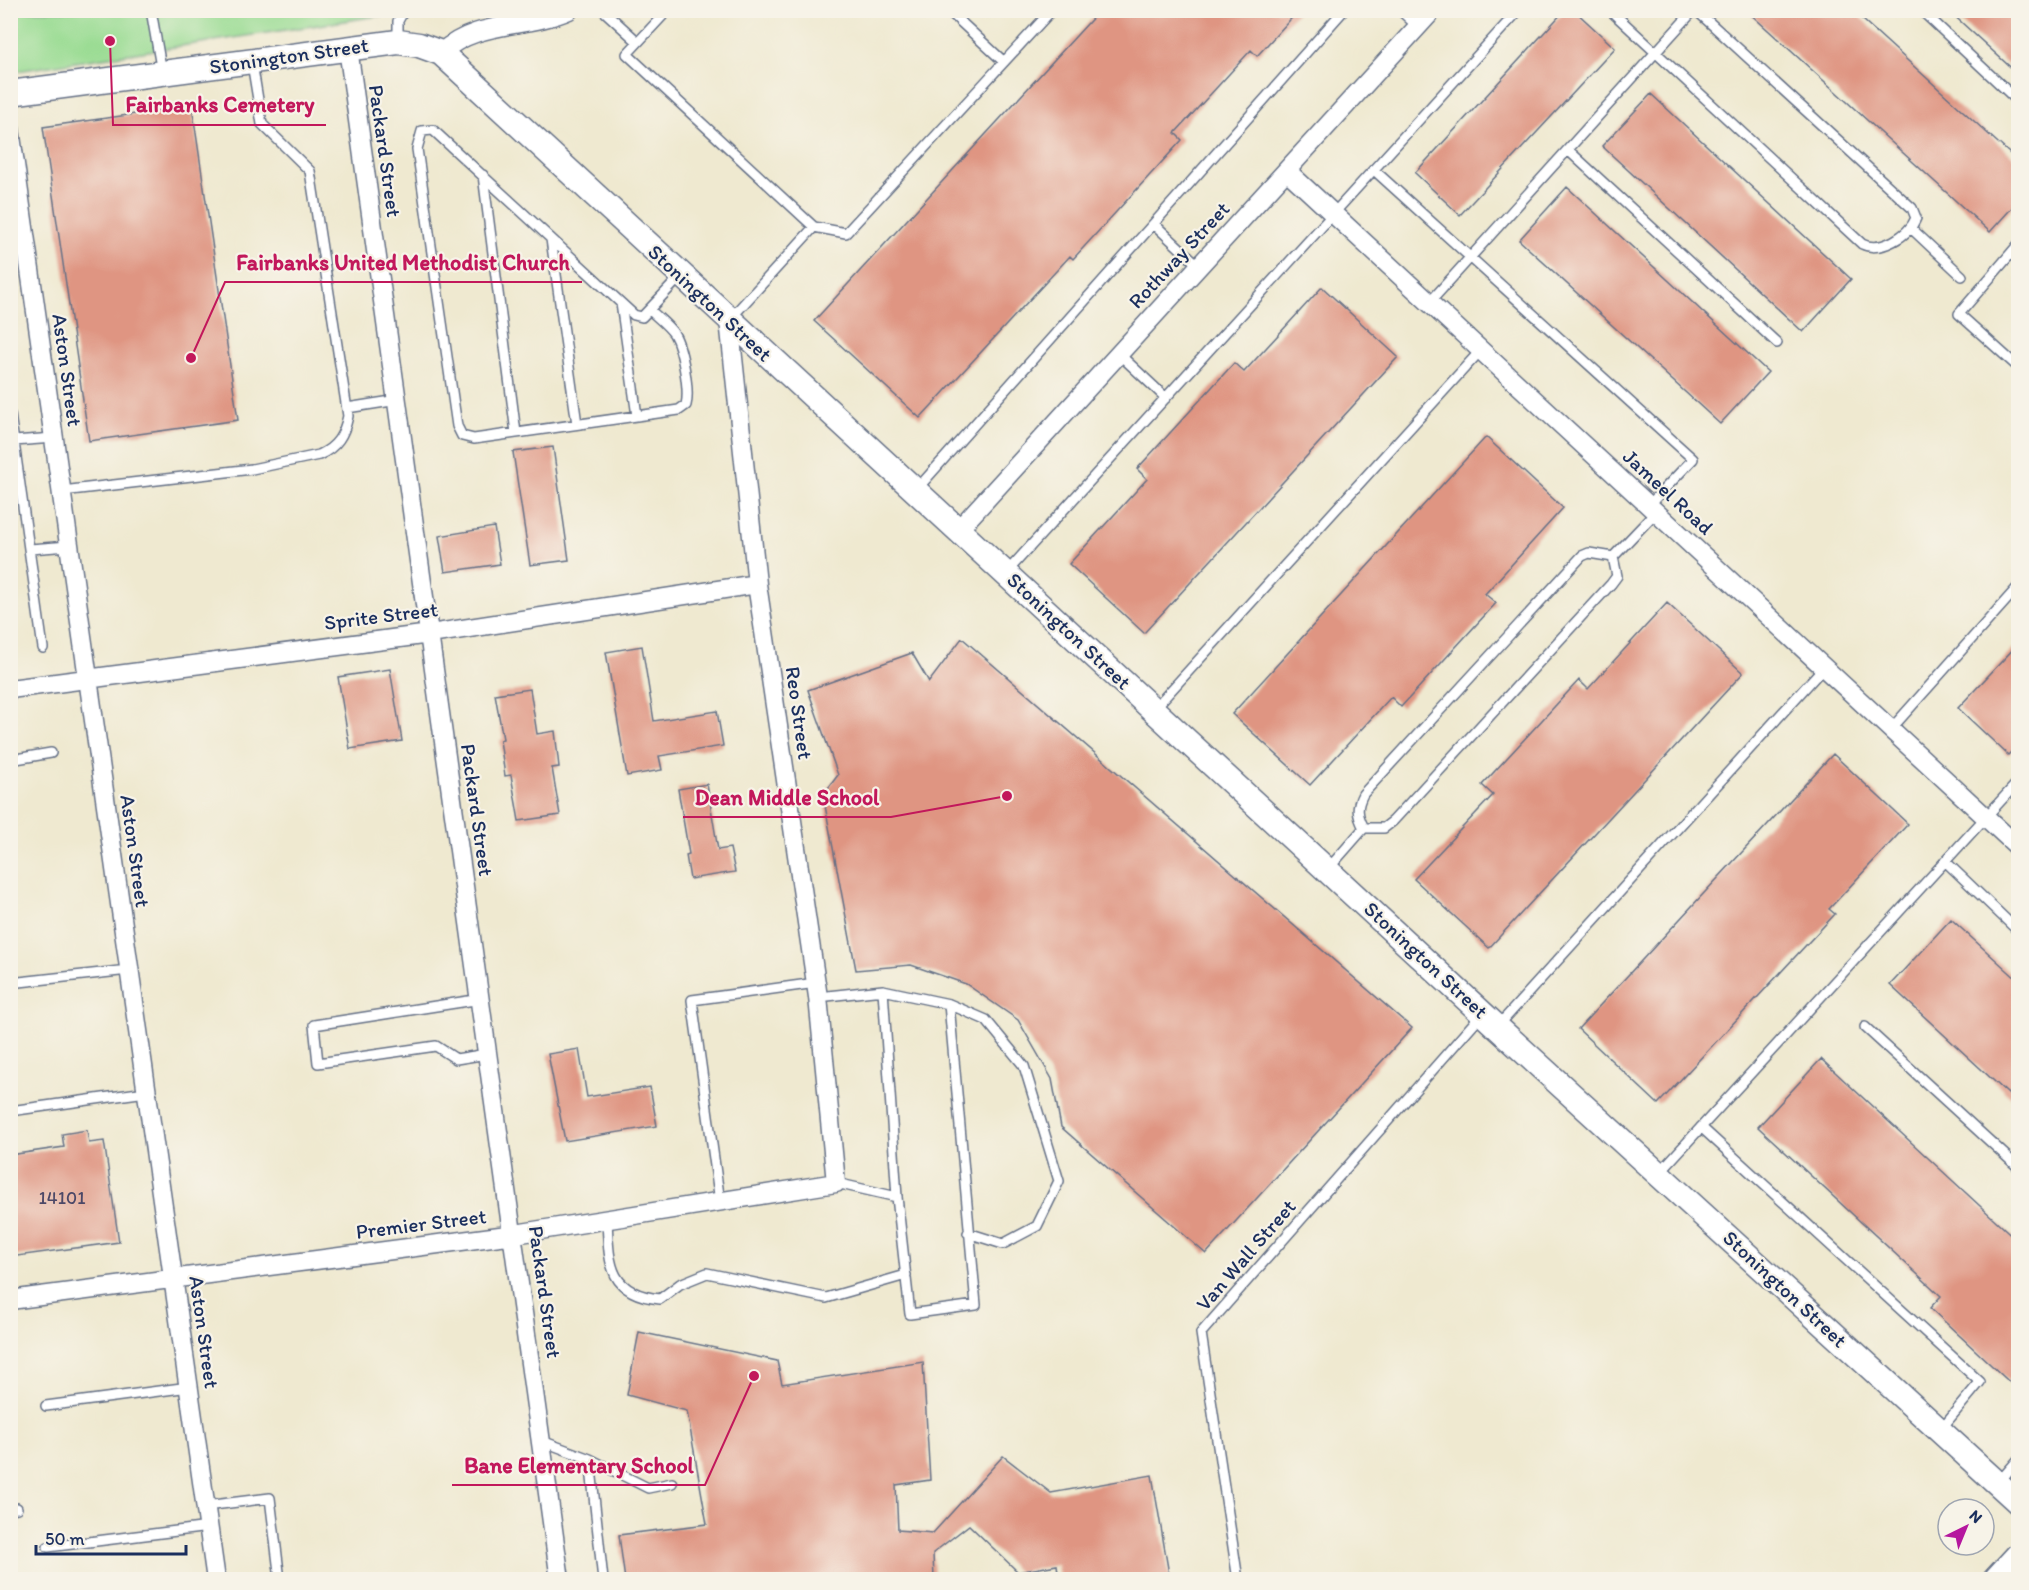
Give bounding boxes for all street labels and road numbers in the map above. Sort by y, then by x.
street label: Stonington Street [208,32,370,79]
street label: Packard Street [364,83,407,219]
street label: Rothway Street [1123,196,1235,313]
street label: Stonington Street [643,239,778,367]
street label: Aston Street [47,312,88,428]
street label: Jameel Road [1618,444,1719,540]
street label: Stonington Street [1002,567,1137,695]
street label: Sprite Street [323,596,439,635]
street label: Reo Street [781,665,818,761]
street label: Packard Street [456,742,499,878]
street label: Aston Street [115,793,156,909]
street label: Stonington Street [1359,896,1494,1024]
street label: Van Wall Street [1190,1194,1301,1315]
street label: Premier Street [354,1203,488,1244]
street label: Packard Street [524,1224,567,1360]
street label: Stonington Street [1718,1225,1853,1353]
street label: Aston Street [184,1274,225,1390]

